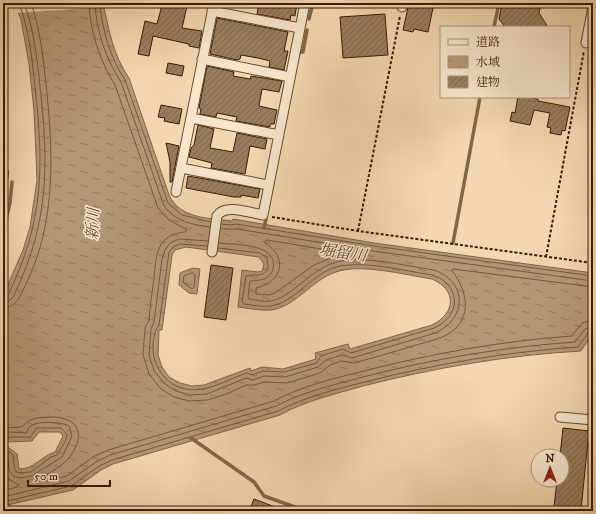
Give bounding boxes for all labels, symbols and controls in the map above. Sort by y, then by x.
legend [440,26,570,98]
text: 道路 [476,35,500,50]
text: 水域 [476,55,500,70]
text: 建物 [476,75,500,90]
water label: 新川 [82,206,104,241]
water label: 堀留川 [318,240,370,267]
north arrow [530,448,570,488]
text: N [545,452,555,466]
scale bar [28,462,110,488]
text: 50 m [34,469,58,484]

